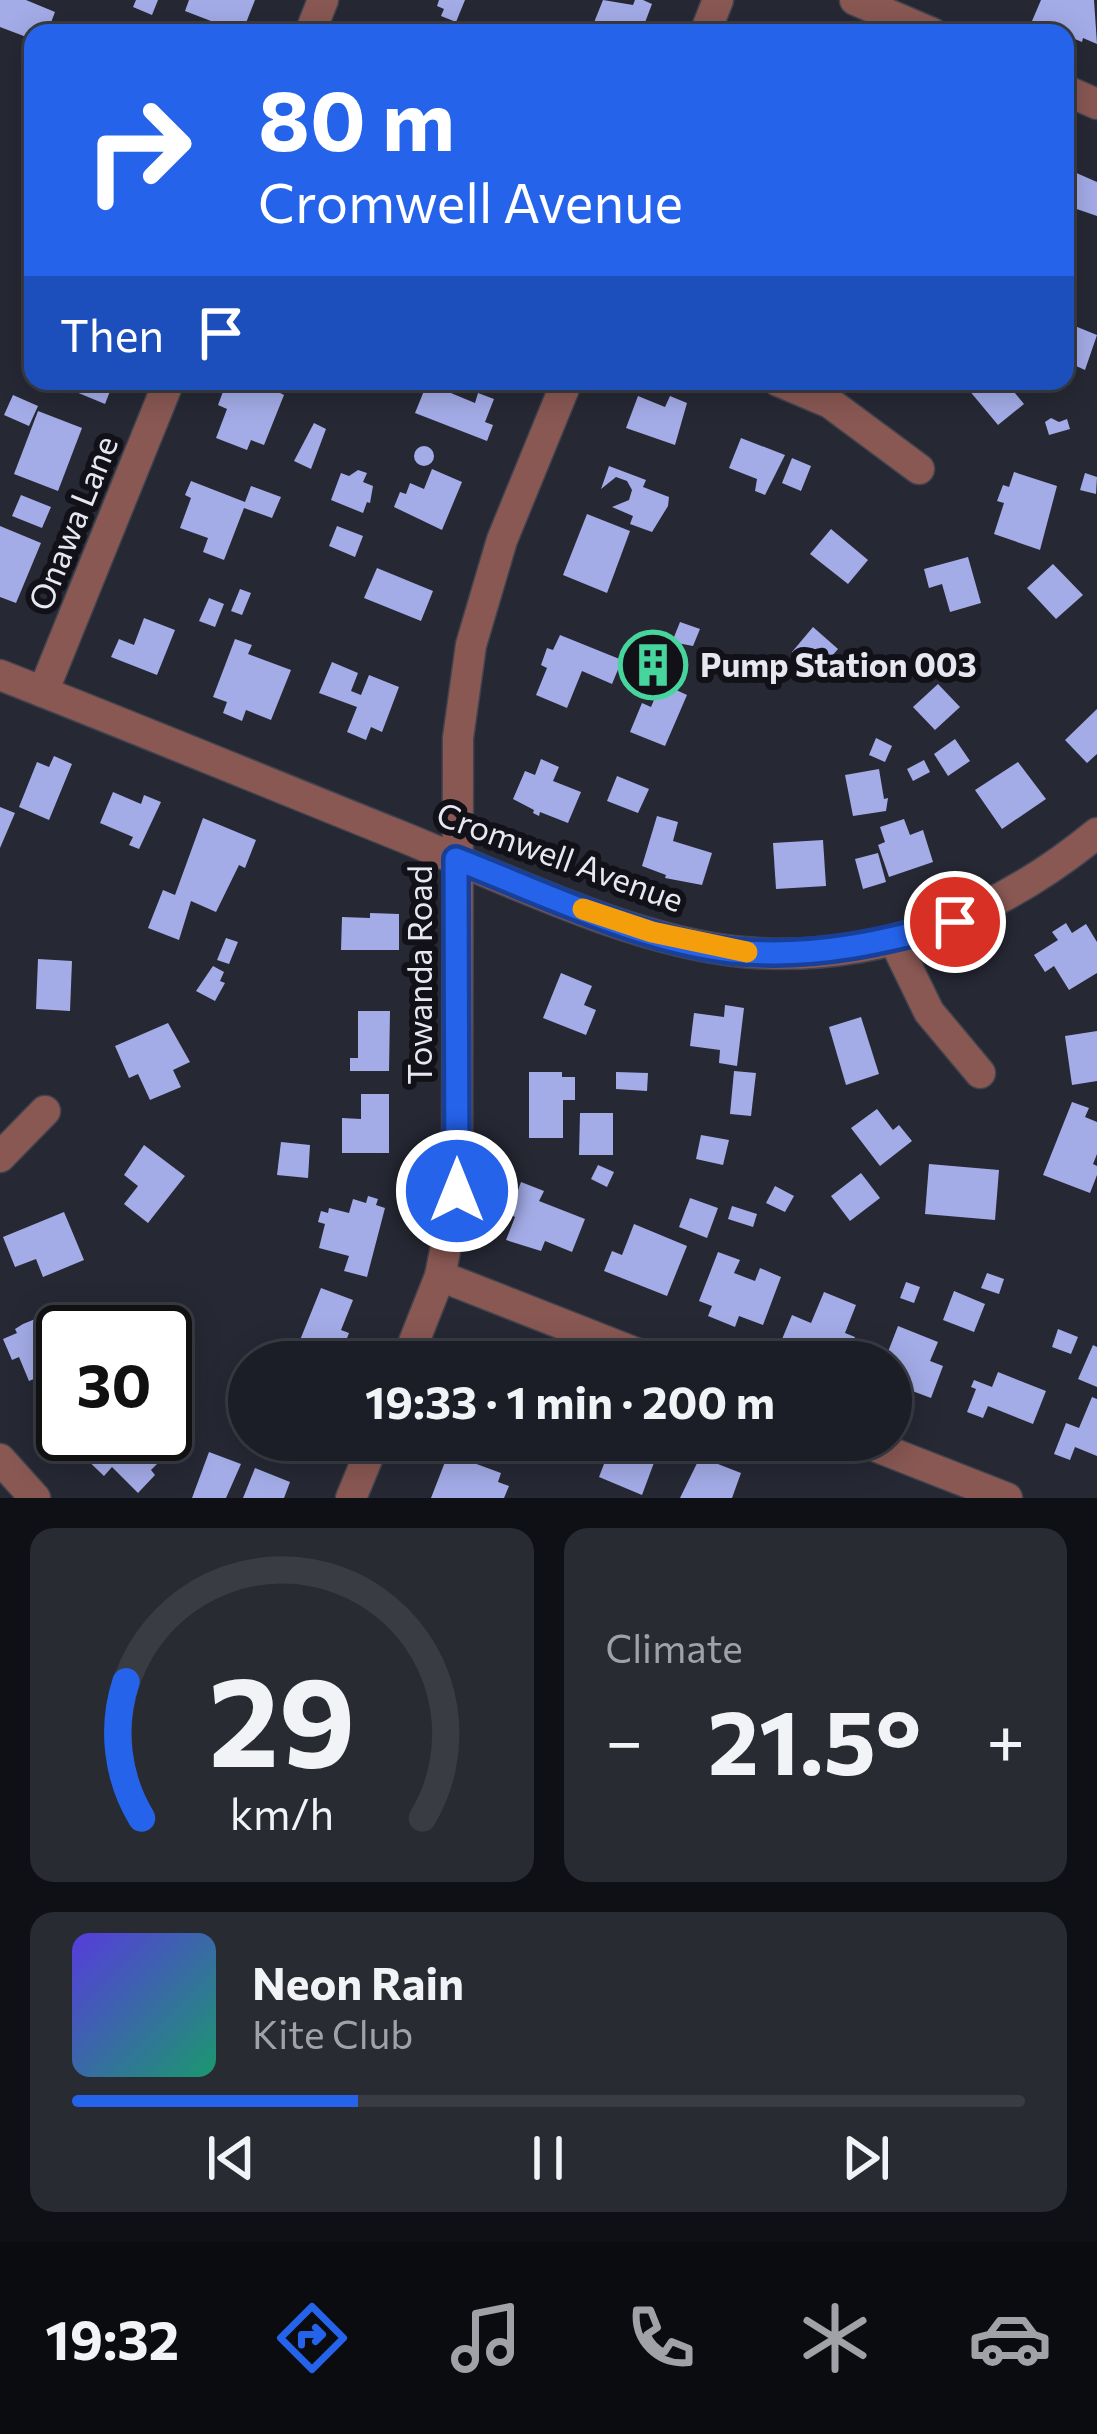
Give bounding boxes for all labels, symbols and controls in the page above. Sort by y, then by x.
text: 80 m [258,66,455,168]
icon: right [60,72,216,228]
text: Cromwell Avenue [258,168,683,234]
icon: arrive [188,300,254,366]
text: Then [60,306,164,361]
street label: Onawa Lane [18,429,125,616]
building icon: Pump Station 003 [618,630,688,700]
place label: Pump Station 003 [700,643,977,684]
street label: Cromwell Avenue [431,792,690,919]
street label: Towanda Road [398,865,439,1085]
pin [904,871,1006,973]
icon: arrive [922,889,988,955]
position arrow [394,1128,520,1254]
speed limit sign: 30 [36,1305,192,1461]
text: 19:33 · 1 min · 200 m [365,1373,775,1428]
text: Climate [606,1623,743,1671]
text: 29 [208,1640,355,1793]
text: 21.5° [708,1683,921,1794]
text: − [606,1698,643,1779]
text: + [986,1698,1025,1779]
text: km/h [230,1786,334,1839]
text: Neon Rain [252,1954,464,2009]
text: Kite Club [252,2009,413,2057]
icon: previous [198,2125,264,2191]
icon: pause [515,2125,581,2191]
icon: next [833,2125,899,2191]
icon: directions [270,2296,354,2380]
icon: music [444,2296,528,2380]
icon: phone [619,2296,703,2380]
icon: climate [793,2296,877,2380]
icon: car [968,2296,1052,2380]
text: 19:32 [45,2305,179,2371]

